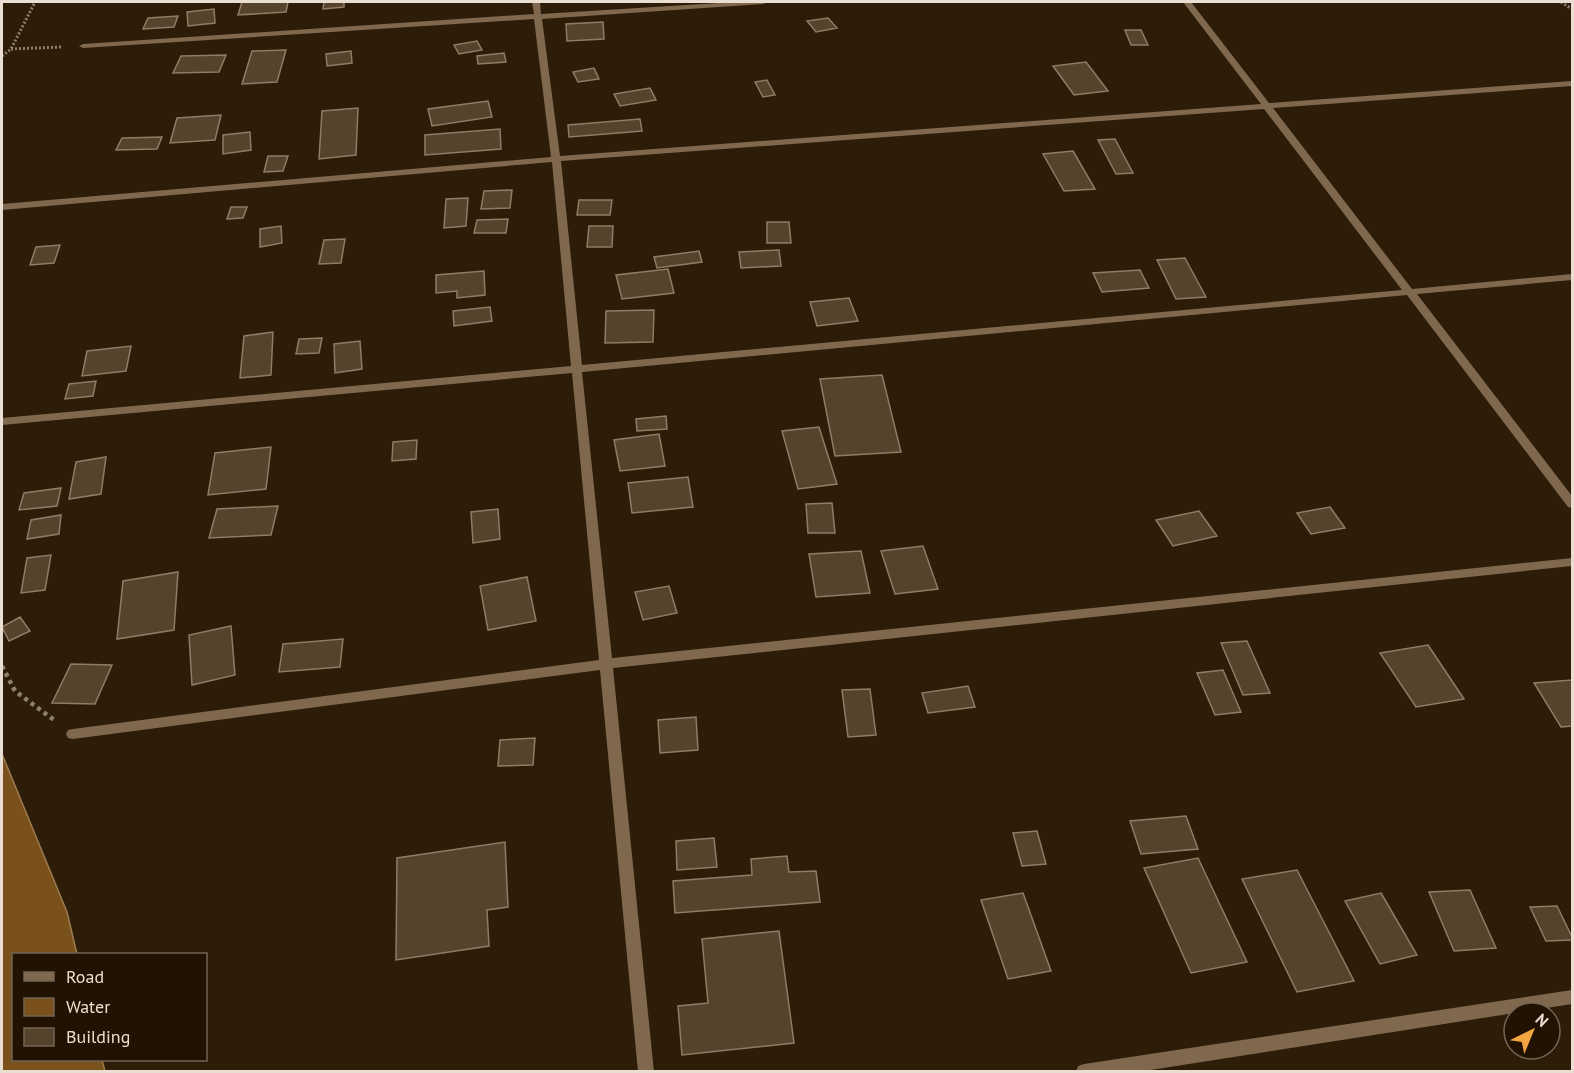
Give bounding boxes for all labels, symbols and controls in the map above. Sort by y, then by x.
legend [12,953,207,1061]
text: Road [66,965,104,988]
text: Water [66,995,110,1018]
north arrow [1502,1001,1562,1061]
text: N [1532,1009,1553,1031]
text: Building [66,1025,130,1048]

